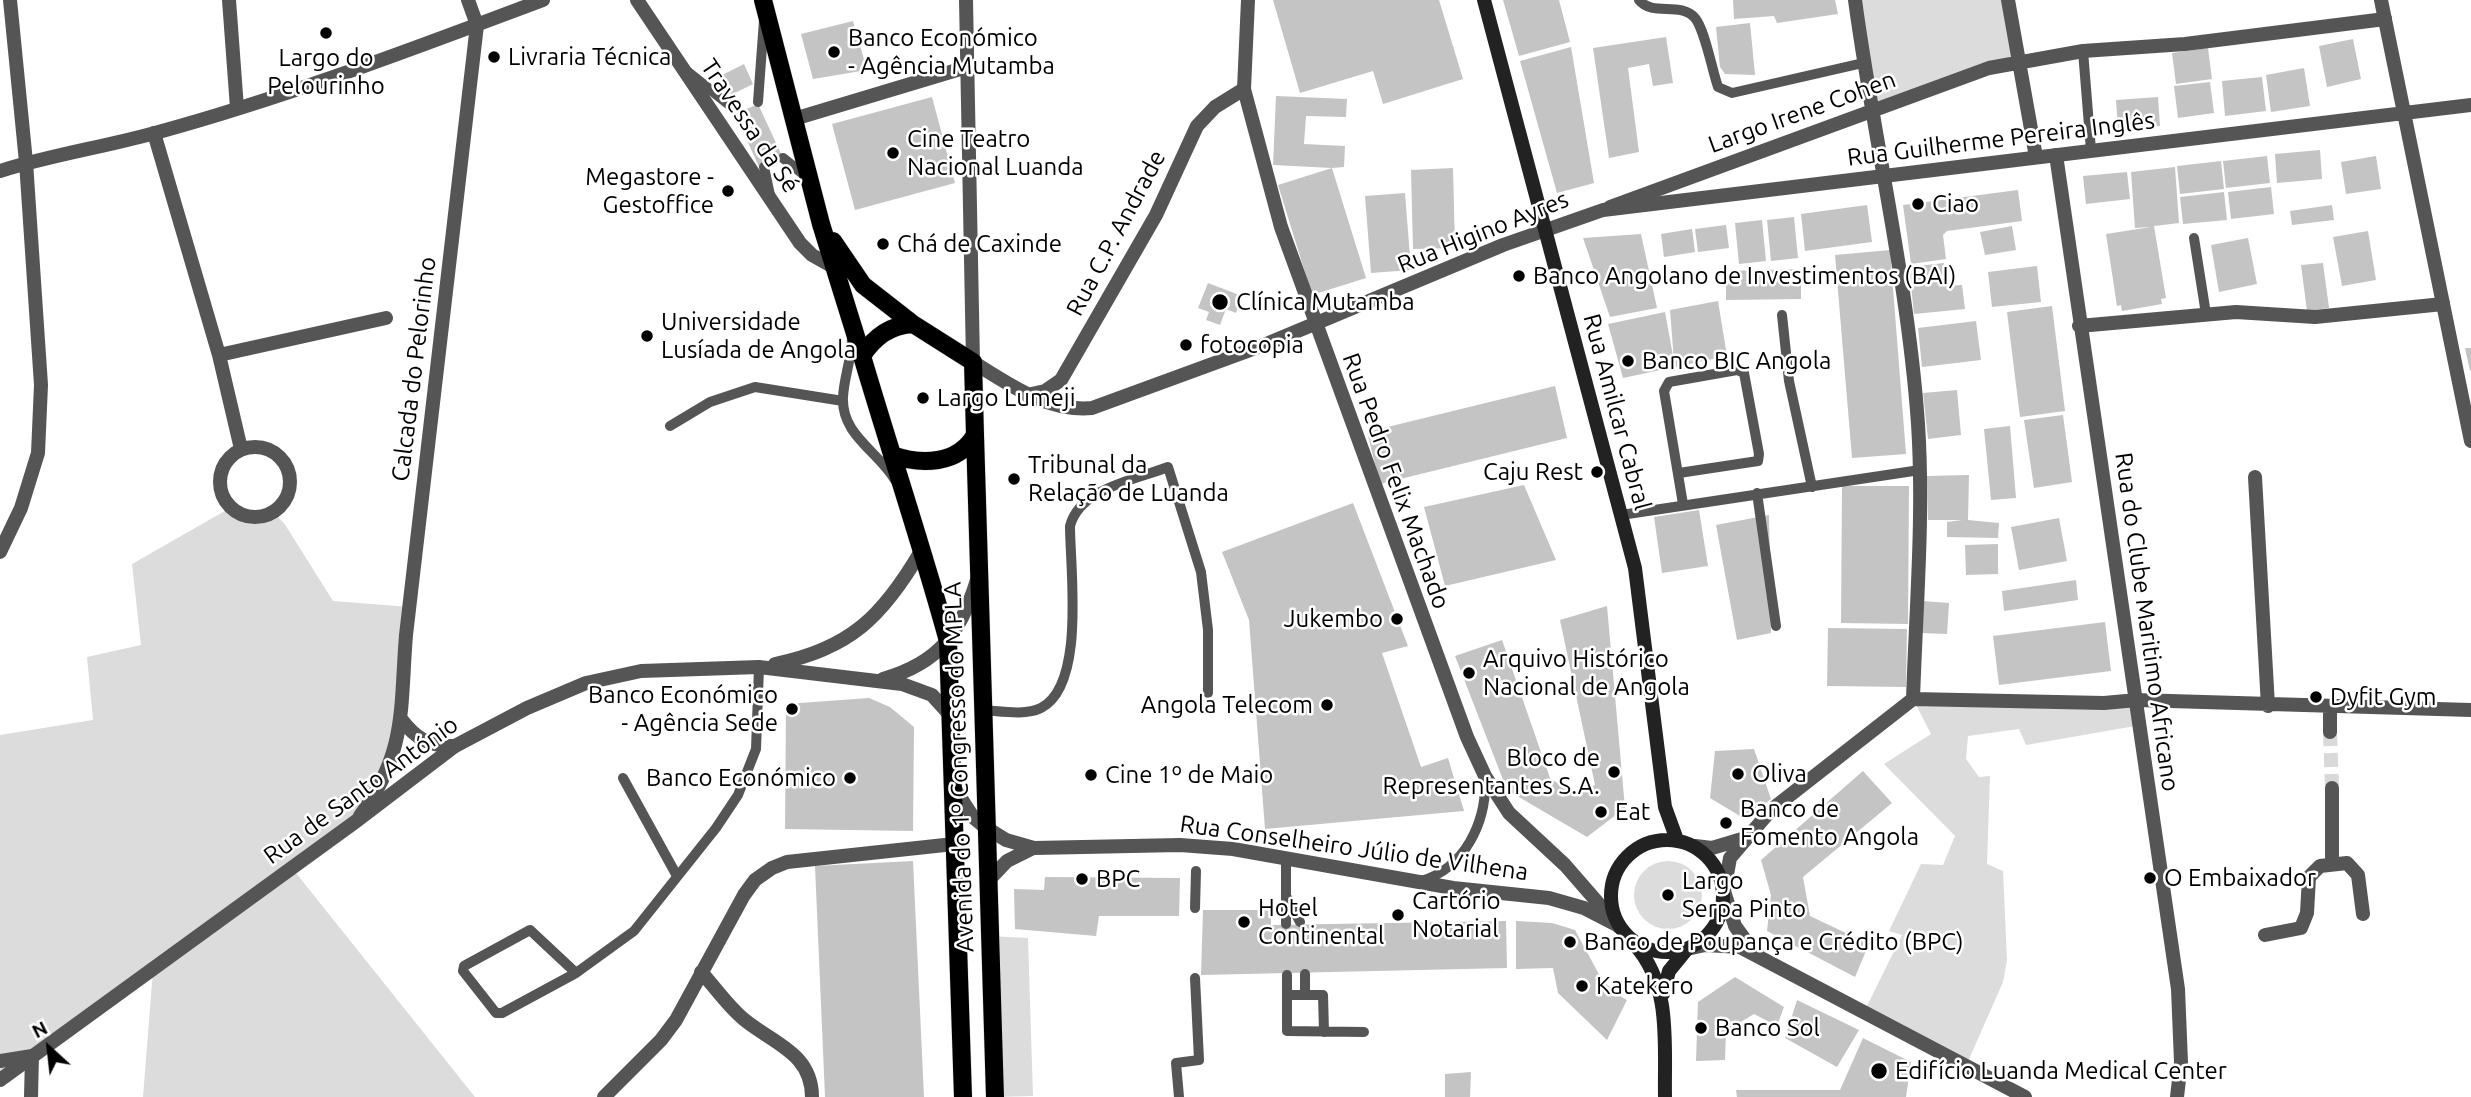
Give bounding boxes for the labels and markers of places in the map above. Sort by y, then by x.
place label: Banco Económico - Agência Mutamba [848,24,1055,80]
marker: Largo do Pelourinho [318,25,334,41]
place label: Livraria Técnica [508,43,671,71]
place label: Largo do Pelourinho [267,44,385,100]
marker: Banco Económico - Agência Mutamba [826,44,842,60]
marker: Livraria Técnica [486,49,502,65]
place label: Cine Teatro Nacional Luanda [907,125,1084,181]
marker: Cine Teatro Nacional Luanda [885,145,901,161]
place label: Megastore - Gestoffice [585,163,714,219]
marker: Megastore - Gestoffice [720,183,736,199]
place label: Ciao [1932,190,1979,218]
marker: Ciao [1910,196,1926,212]
place label: Chá de Caxinde [897,230,1062,258]
marker: Chá de Caxinde [875,236,891,252]
place label: Banco Angolano de Investimentos (BAI) [1533,262,1956,290]
marker: Banco Angolano de Investimentos (BAI) [1511,268,1527,284]
place label: Clínica Mutamba [1236,288,1415,316]
marker: Clínica Mutamba [1210,292,1230,312]
place label: Universidade Lusíada de Angola [661,308,856,364]
marker: Universidade Lusíada de Angola [639,328,655,344]
place label: fotocopia [1200,331,1304,359]
marker: fotocopia [1178,337,1194,353]
place label: Banco BIC Angola [1642,347,1831,375]
marker: Banco BIC Angola [1620,353,1636,369]
place label: Largo Lumeji [937,384,1076,412]
marker: Largo Lumeji [915,390,931,406]
place label: Tribunal da Relação de Luanda [1028,451,1229,507]
place label: Caju Rest [1483,458,1583,486]
marker: Caju Rest [1589,464,1605,480]
marker: Tribunal da Relação de Luanda [1006,471,1022,487]
place label: Jukembo [1284,605,1383,633]
marker: Jukembo [1389,611,1405,627]
place label: Arquivo Histórico Nacional de Angola [1483,645,1690,701]
marker: Arquivo Histórico Nacional de Angola [1461,665,1477,681]
place label: Banco Económico - Agência Sede [588,681,778,737]
place label: Dyfit Gym [2330,683,2436,711]
marker: Dyfit Gym [2308,689,2324,705]
place label: Angola Telecom [1141,691,1313,719]
marker: Angola Telecom [1319,697,1335,713]
marker: Banco Económico - Agência Sede [784,701,800,717]
place label: Bloco de Representantes S.A. [1383,744,1600,800]
place label: Oliva [1752,760,1807,788]
place label: Cine 1º de Maio [1105,761,1273,789]
place label: Banco Económico [646,764,836,792]
marker: Bloco de Representantes S.A. [1606,764,1622,780]
marker: Oliva [1730,766,1746,782]
marker: Cine 1º de Maio [1083,767,1099,783]
marker: Banco Económico [842,770,858,786]
place label: Banco de Fomento Angola [1740,795,1919,851]
place label: Eat [1615,798,1650,826]
marker: Eat [1593,804,1609,820]
marker: Banco de Fomento Angola [1718,815,1734,831]
place label: O Embaixador [2164,864,2316,892]
place label: BPC [1096,865,1140,893]
place label: Largo Serpa Pinto [1682,867,1806,923]
marker: O Embaixador [2142,870,2158,886]
marker: BPC [1074,871,1090,887]
place label: Cartório Notarial [1412,887,1501,943]
marker: Largo Serpa Pinto [1660,887,1676,903]
place label: Hotel Continental [1258,894,1384,950]
marker: Cartório Notarial [1390,907,1406,923]
marker: Hotel Continental [1236,914,1252,930]
place label: Banco de Poupança e Crédito (BPC) [1584,928,1964,956]
marker: Banco de Poupança e Crédito (BPC) [1562,934,1578,950]
place label: Katekero [1596,972,1694,1000]
marker: Katekero [1574,978,1590,994]
place label: Banco Sol [1715,1014,1820,1042]
marker: Banco Sol [1693,1020,1709,1036]
place label: Edifício Luanda Medical Center [1895,1057,2227,1085]
marker: Edifício Luanda Medical Center [1869,1061,1889,1081]

